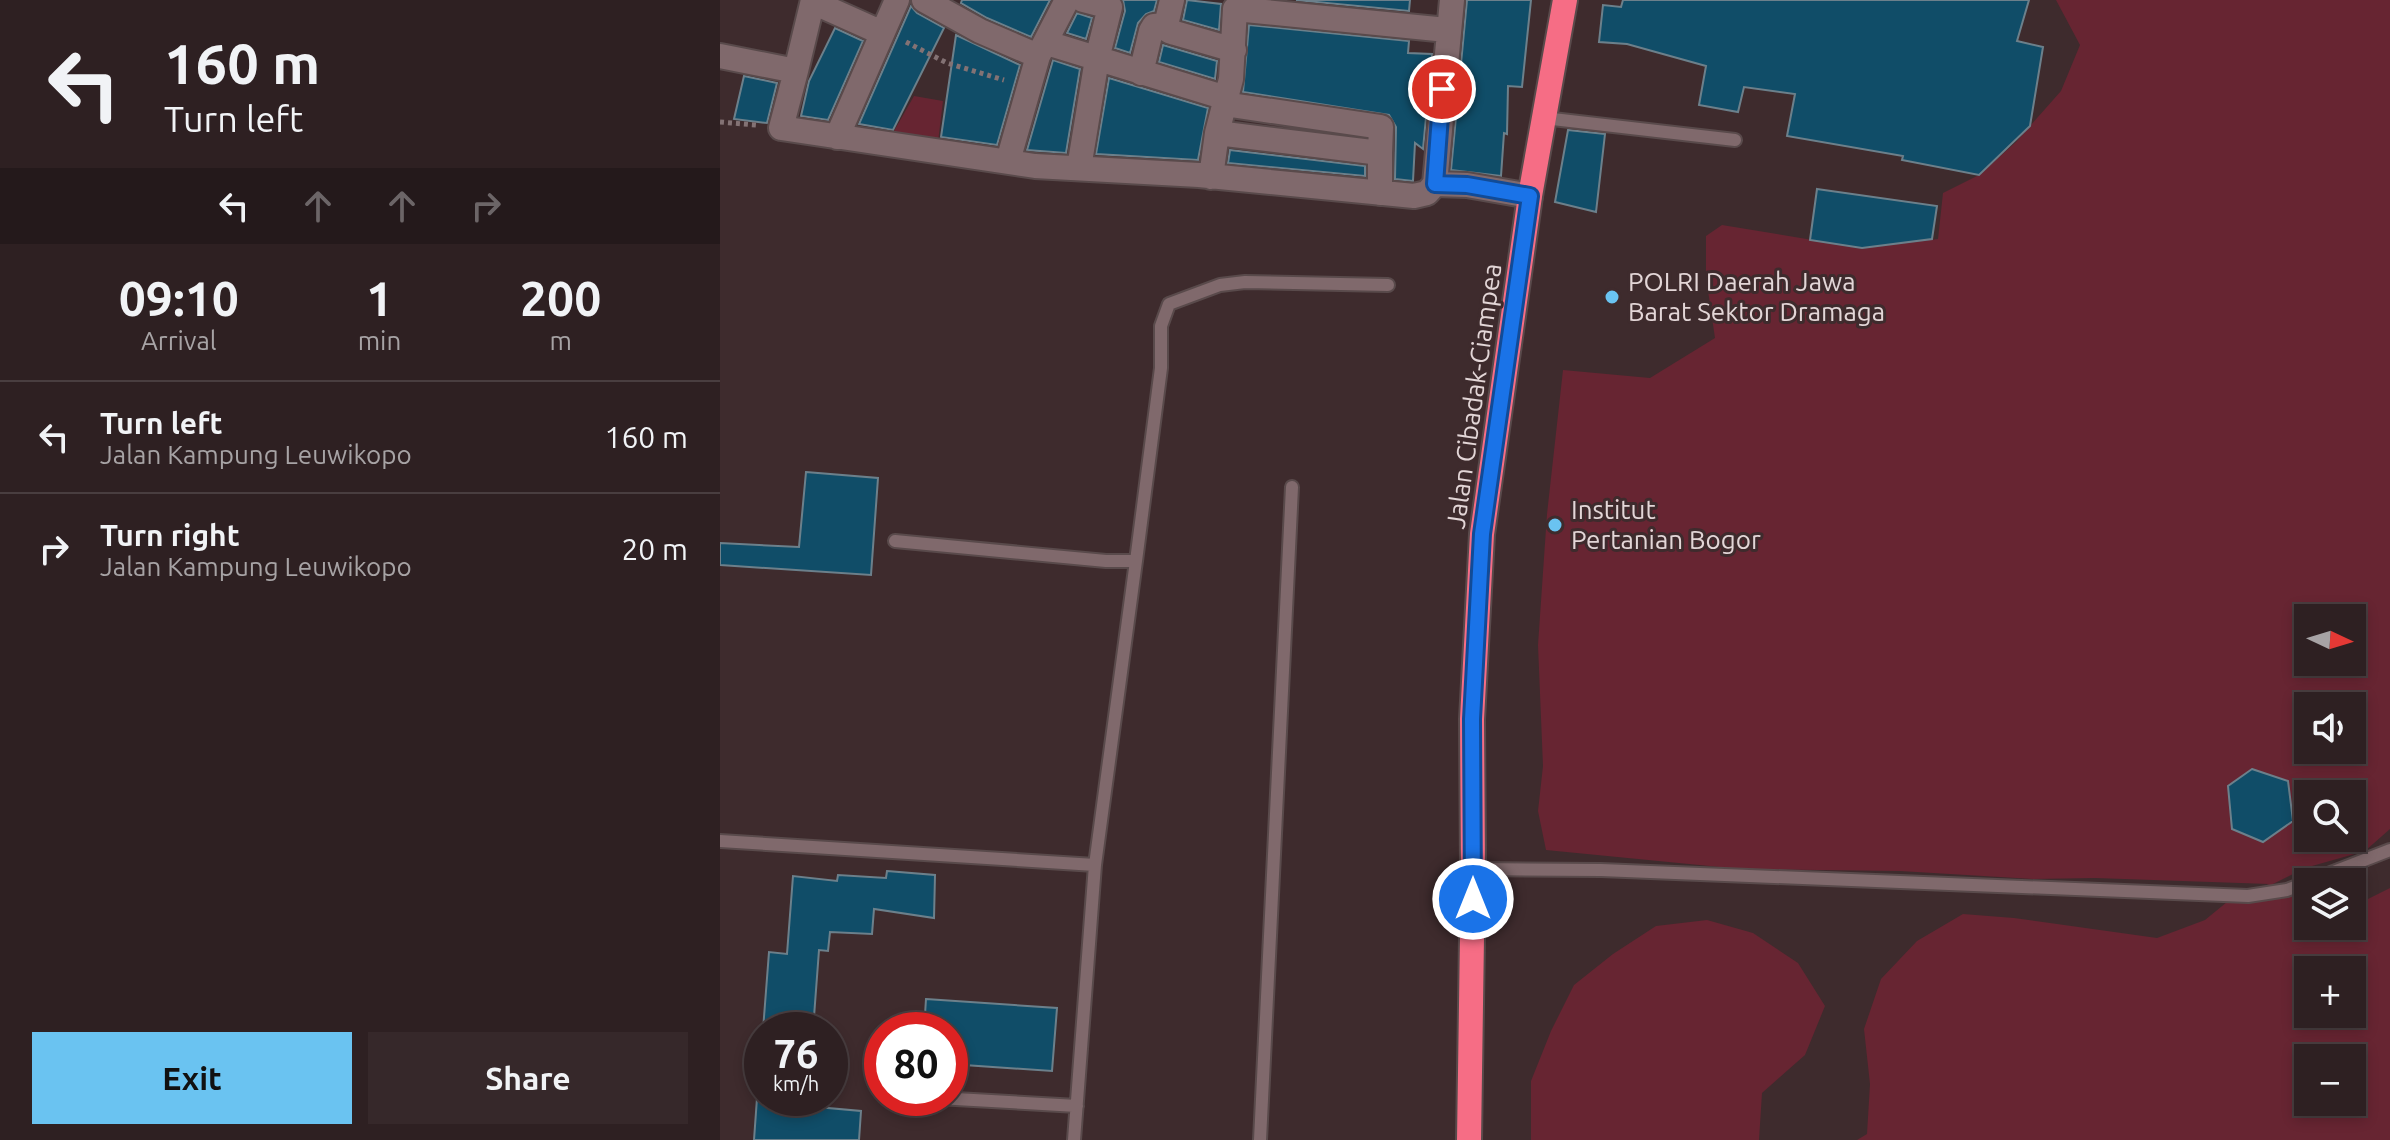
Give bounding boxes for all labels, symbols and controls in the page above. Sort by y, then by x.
icon: left [32,32,136,136]
text: 160 m [164,32,320,95]
pin [1408,55,1476,123]
icon: arrive [1420,67,1464,111]
text: Turn left [164,98,303,139]
icon: left [212,184,256,228]
icon: ahead [296,184,340,228]
icon: ahead [380,184,424,228]
icon: right [464,184,508,228]
street label: Jalan Cibadak-Ciampea [1441,261,1506,531]
place label: POLRI Daerah Jawa Barat Sektor Dramaga [1628,267,1885,326]
text: 09:10 [119,271,239,325]
text: 1 [366,271,393,325]
text: 200 [520,271,601,325]
marker: POLRI Daerah Jawa Barat Sektor Dramaga [1603,288,1621,306]
text: Arrival [141,326,217,355]
text: min [358,326,401,355]
text: m [549,326,572,355]
text: Turn left [100,406,222,440]
icon: left [32,415,76,459]
text: 160 m [604,420,688,454]
text: Jalan Kampung Leuwikopo [100,440,412,469]
place label: Institut Pertanian Bogor [1571,495,1761,554]
marker: Institut Pertanian Bogor [1546,516,1564,534]
text: Turn right [100,518,240,552]
icon: right [32,527,76,571]
text: 20 m [621,532,688,566]
text: Jalan Kampung Leuwikopo [100,552,412,581]
north arrow [2294,604,2366,676]
map controls [2294,604,2366,1116]
button: sound [2294,692,2366,764]
button: search [2294,780,2366,852]
position arrow [1431,857,1515,941]
button: layers [2294,868,2366,940]
button: + [2294,956,2366,1028]
speed limit sign: 80 [864,1012,968,1116]
text: 76 [773,1031,819,1076]
button: Exit [32,1032,352,1124]
button: Share [368,1032,688,1124]
button: − [2294,1044,2366,1116]
text: km/h [773,1072,819,1095]

